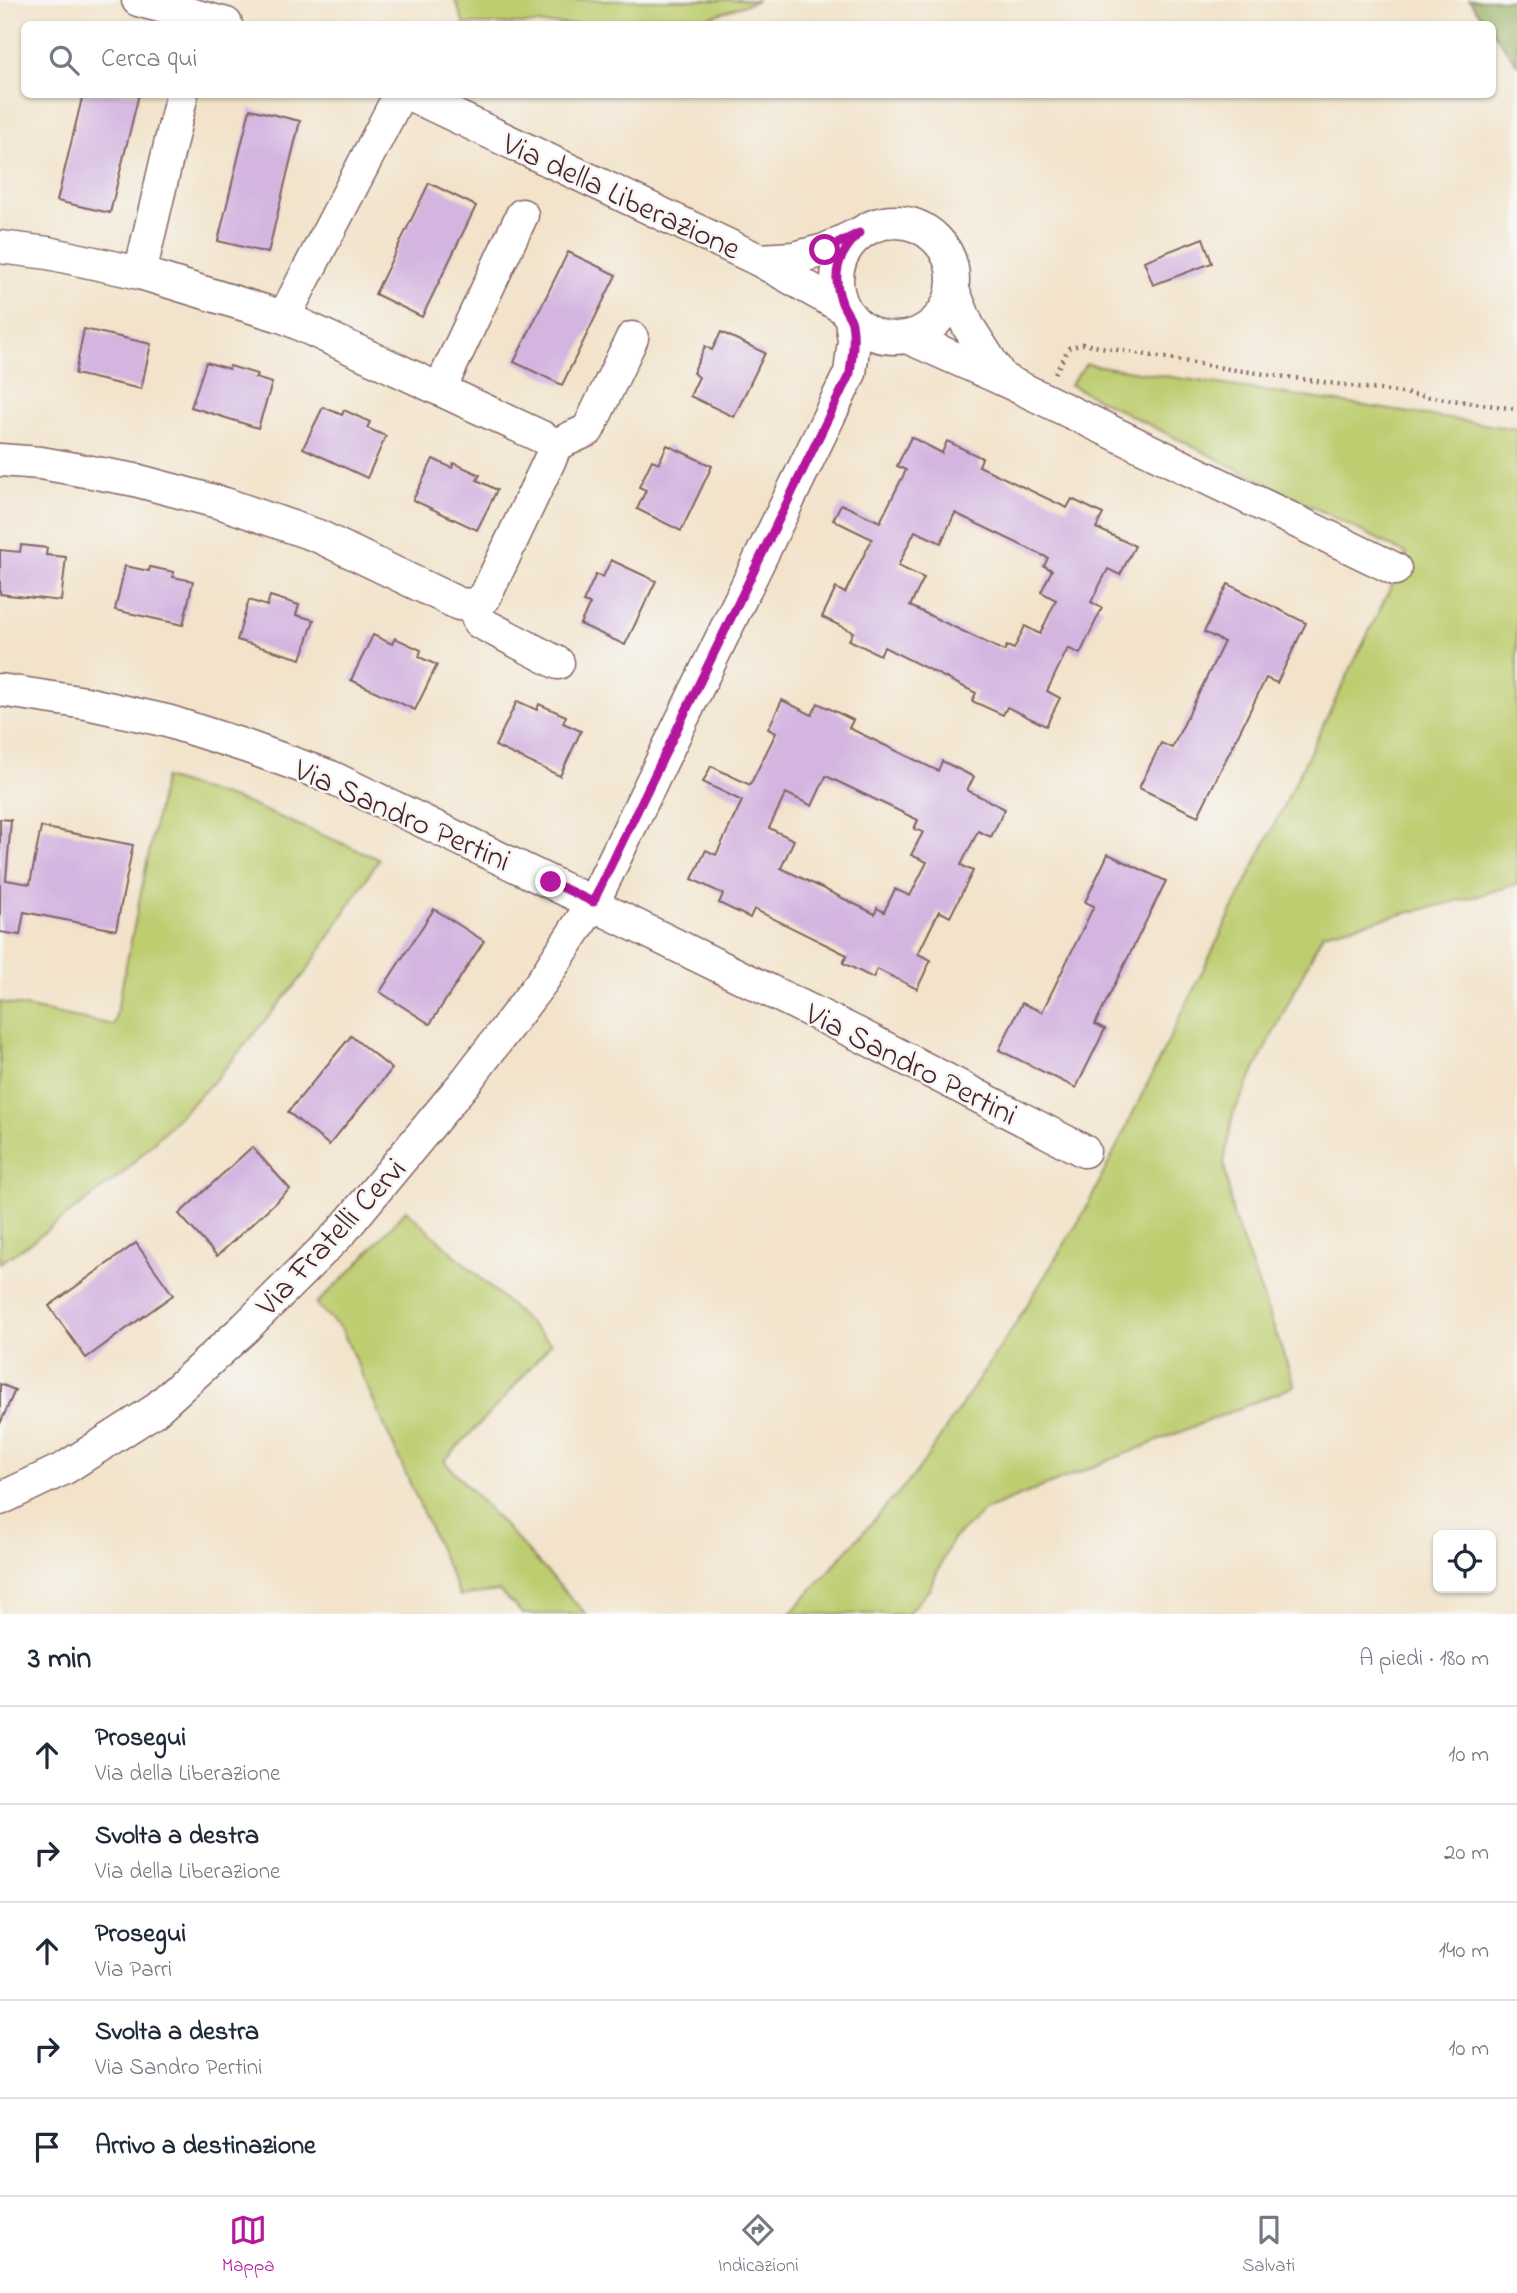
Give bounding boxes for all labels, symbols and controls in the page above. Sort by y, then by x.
search box [21,21,1496,98]
icon: search [45,41,83,79]
text: Cerca qui [101,41,197,79]
street label: Via della Liberazione [493,122,748,274]
route start [809,234,840,265]
street label: Via Sandro Pertini [285,748,517,886]
route end [535,866,566,897]
street label: Via Sandro Pertini [795,992,1025,1140]
street label: Via Fratelli Cervi [246,1148,419,1329]
map controls [1433,1530,1496,1593]
button: locate [1433,1530,1496,1593]
text: 3 min [28,1638,91,1682]
text: A piedi · 180 m [1359,1643,1489,1676]
text: Prosegui [95,1720,186,1758]
icon: ahead [28,1736,66,1774]
text: 10 m [1448,1739,1489,1772]
text: Via della Liberazione [95,1758,280,1791]
text: Svolta a destra [95,1818,259,1856]
icon: right [28,1834,66,1872]
text: 20 m [1444,1837,1489,1870]
text: Via della Liberazione [95,1856,280,1889]
text: Prosegui [95,1916,186,1954]
icon: ahead [28,1932,66,1970]
text: 140 m [1439,1935,1489,1968]
text: Via Parri [95,1954,172,1987]
text: Svolta a destra [95,2014,259,2052]
icon: right [28,2030,66,2068]
text: 10 m [1448,2033,1489,2066]
text: Via Sandro Pertini [95,2052,262,2085]
icon: arrive [28,2128,66,2166]
text: Arrivo a destinazione [95,2128,316,2166]
tab: Mappa [222,2211,274,2280]
tab: Indicazioni [718,2211,799,2280]
tab: Salvati [1242,2211,1295,2280]

